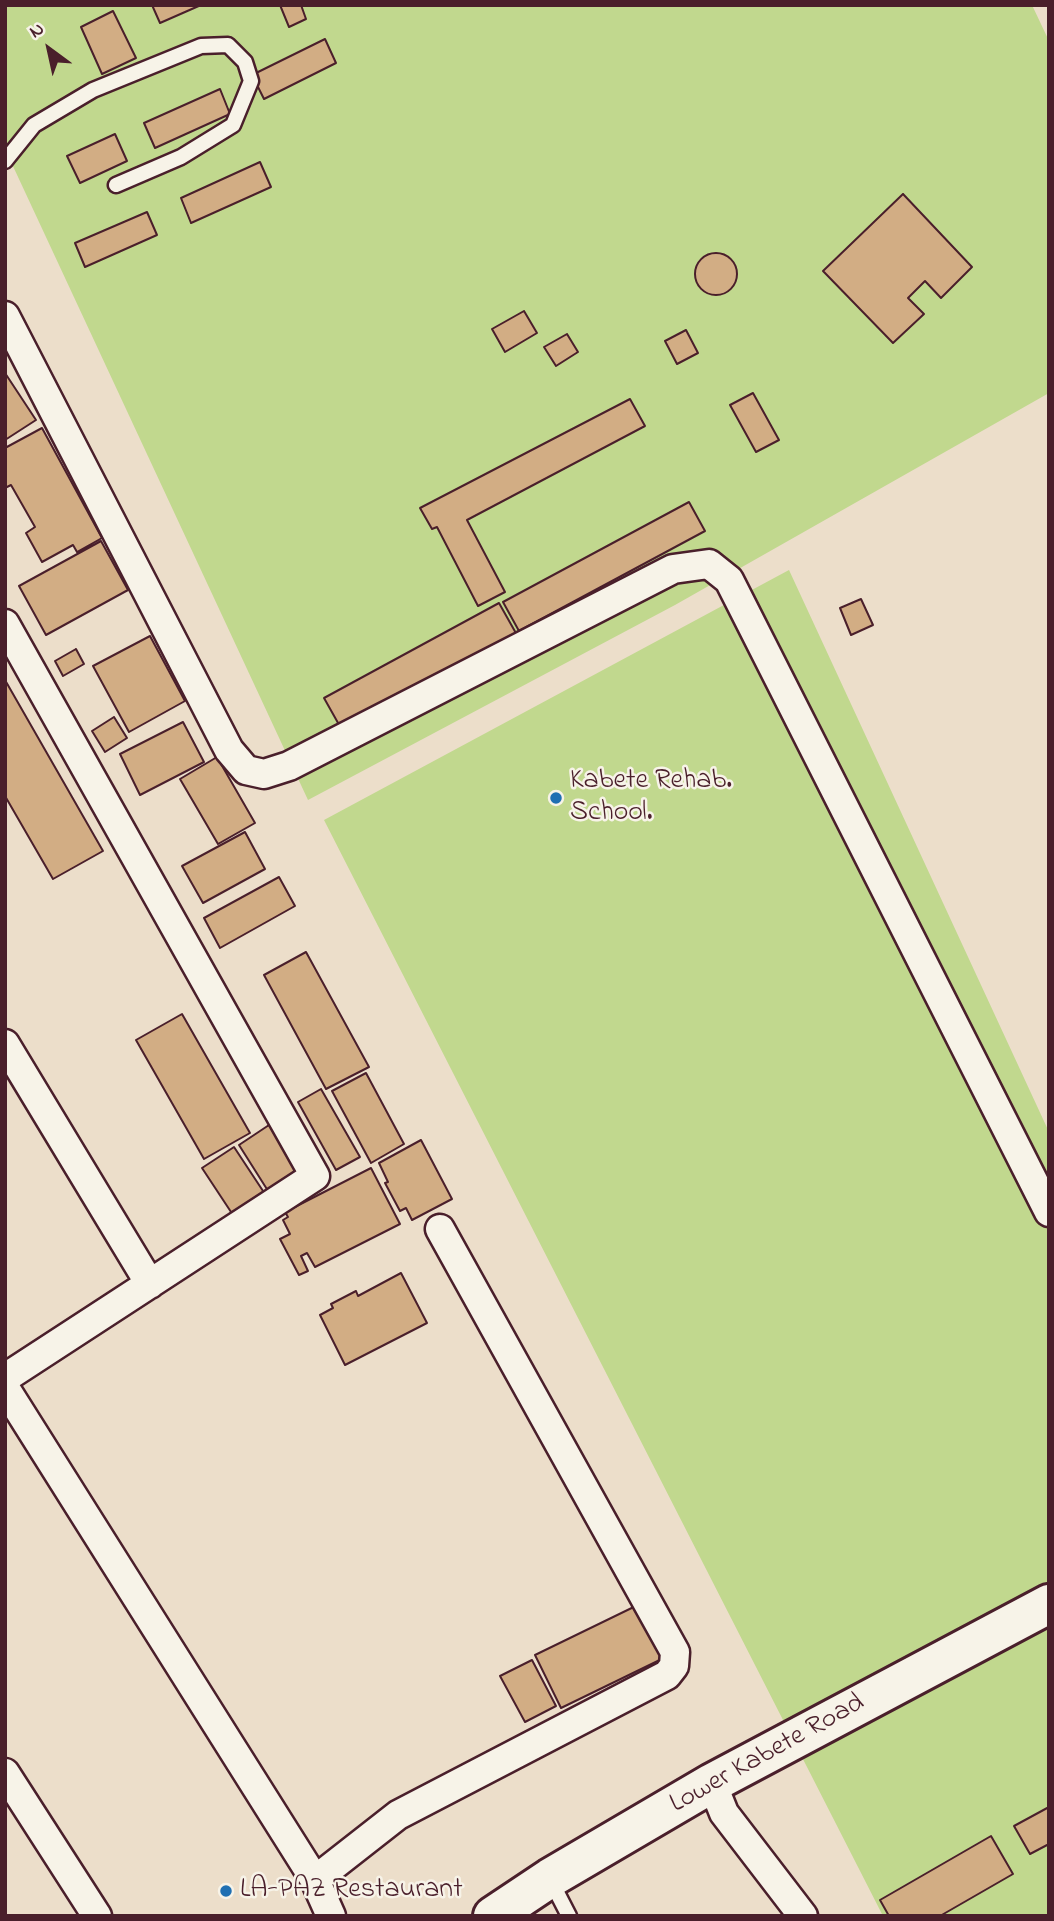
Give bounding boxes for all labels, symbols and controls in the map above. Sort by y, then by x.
north arrow [14,14,84,84]
text: N [25,16,50,46]
place label: Kabete Rehab. School. [570,765,732,831]
marker: Kabete Rehab. School. [548,790,564,806]
street label: Lower Kabete Road [665,1688,871,1822]
place label: LA-PAZ Restaurant [240,1874,463,1908]
marker: LA-PAZ Restaurant [218,1883,234,1899]

